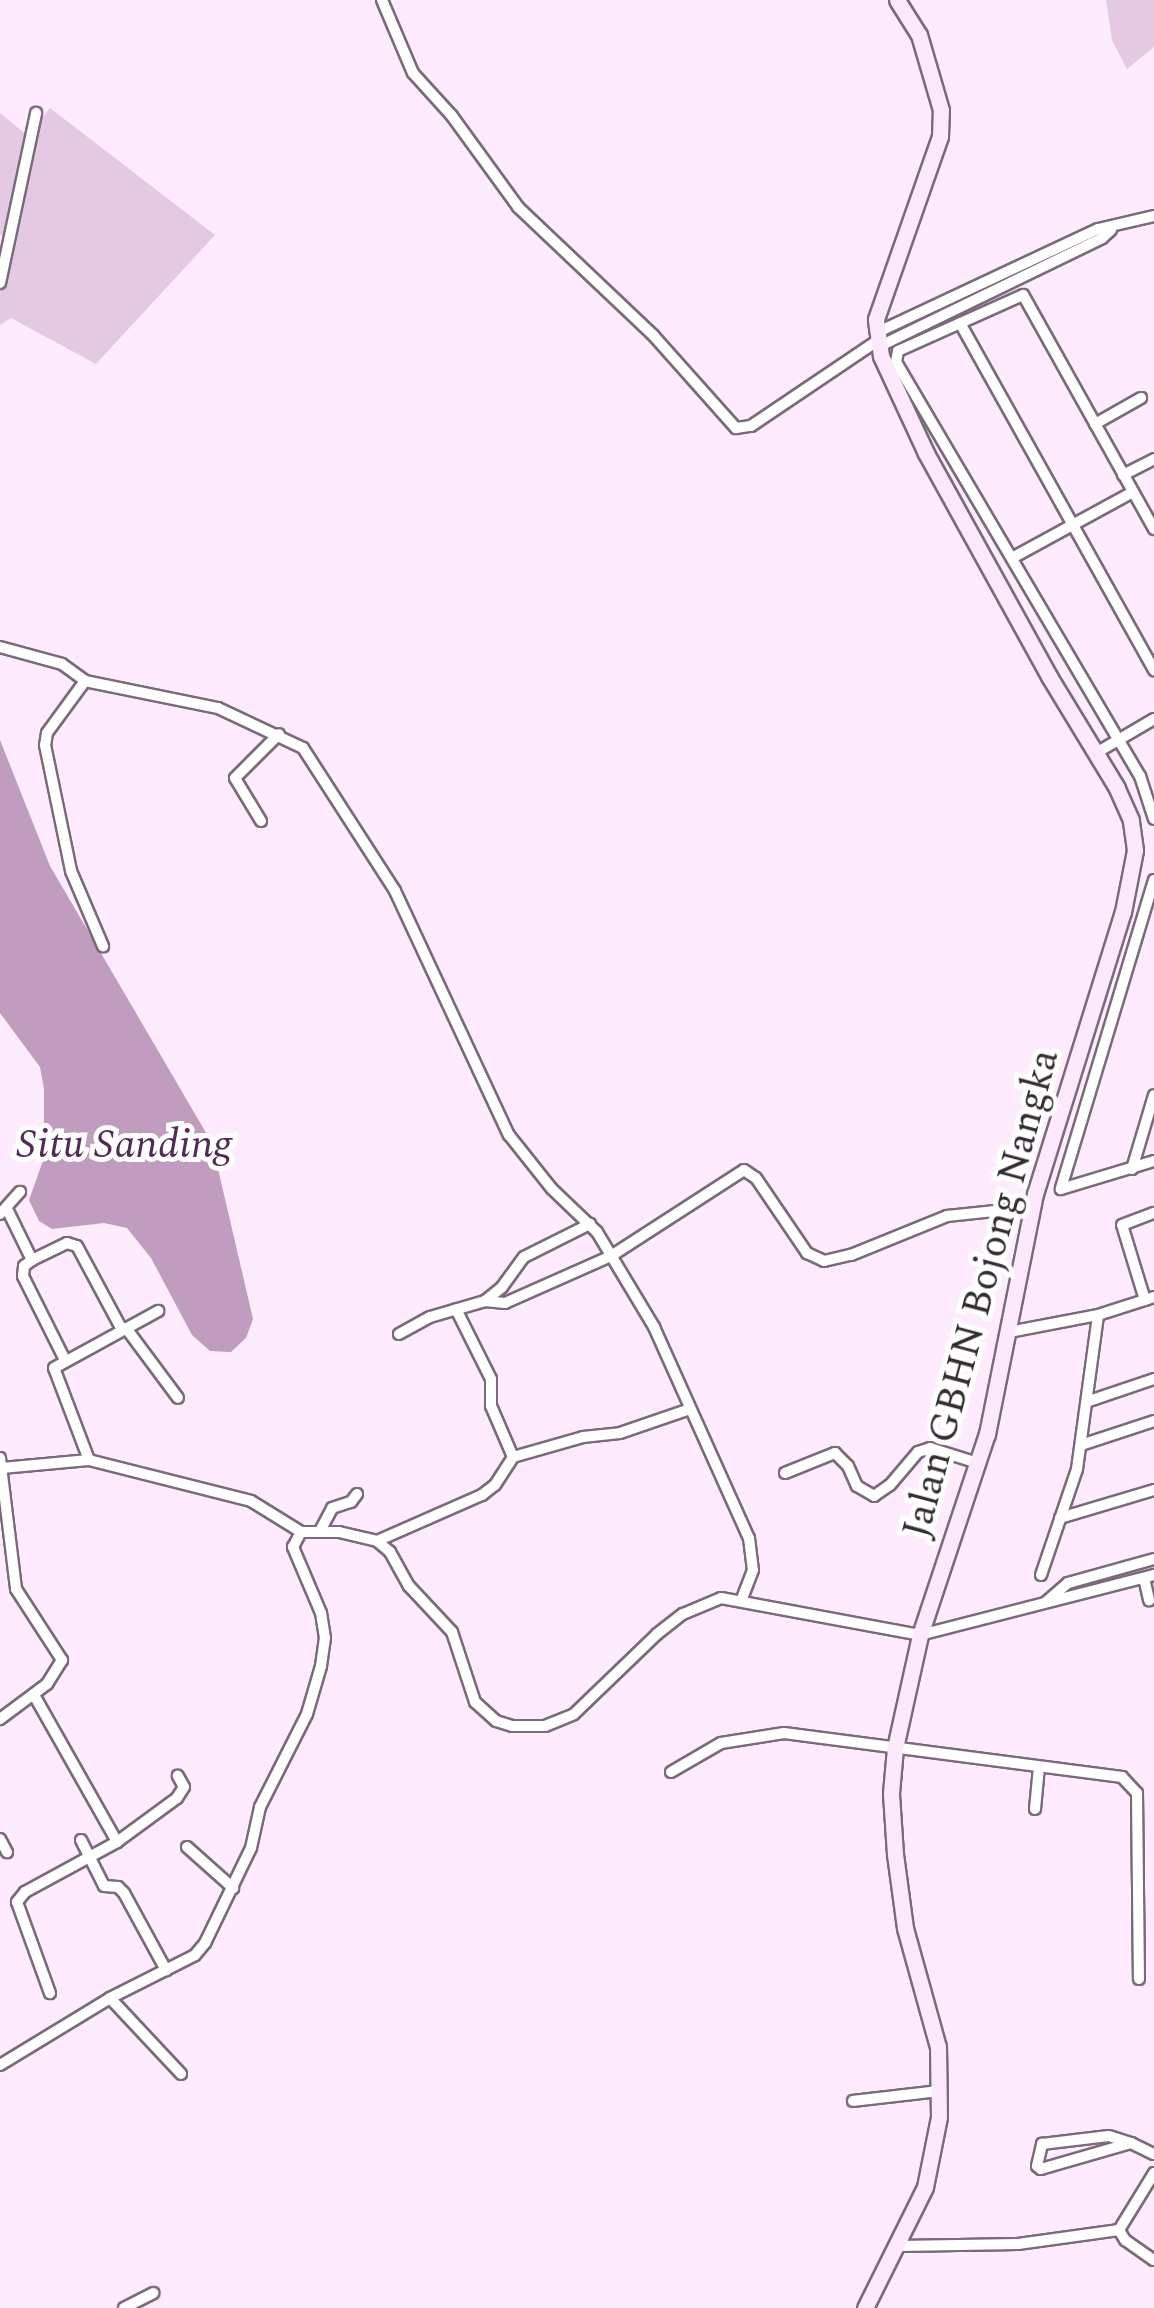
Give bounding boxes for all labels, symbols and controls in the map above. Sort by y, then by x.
street label: Jalan GBHN Bojong Nangka [894,1044,1070,1544]
water label: Situ Sanding [16,1120,232,1170]

